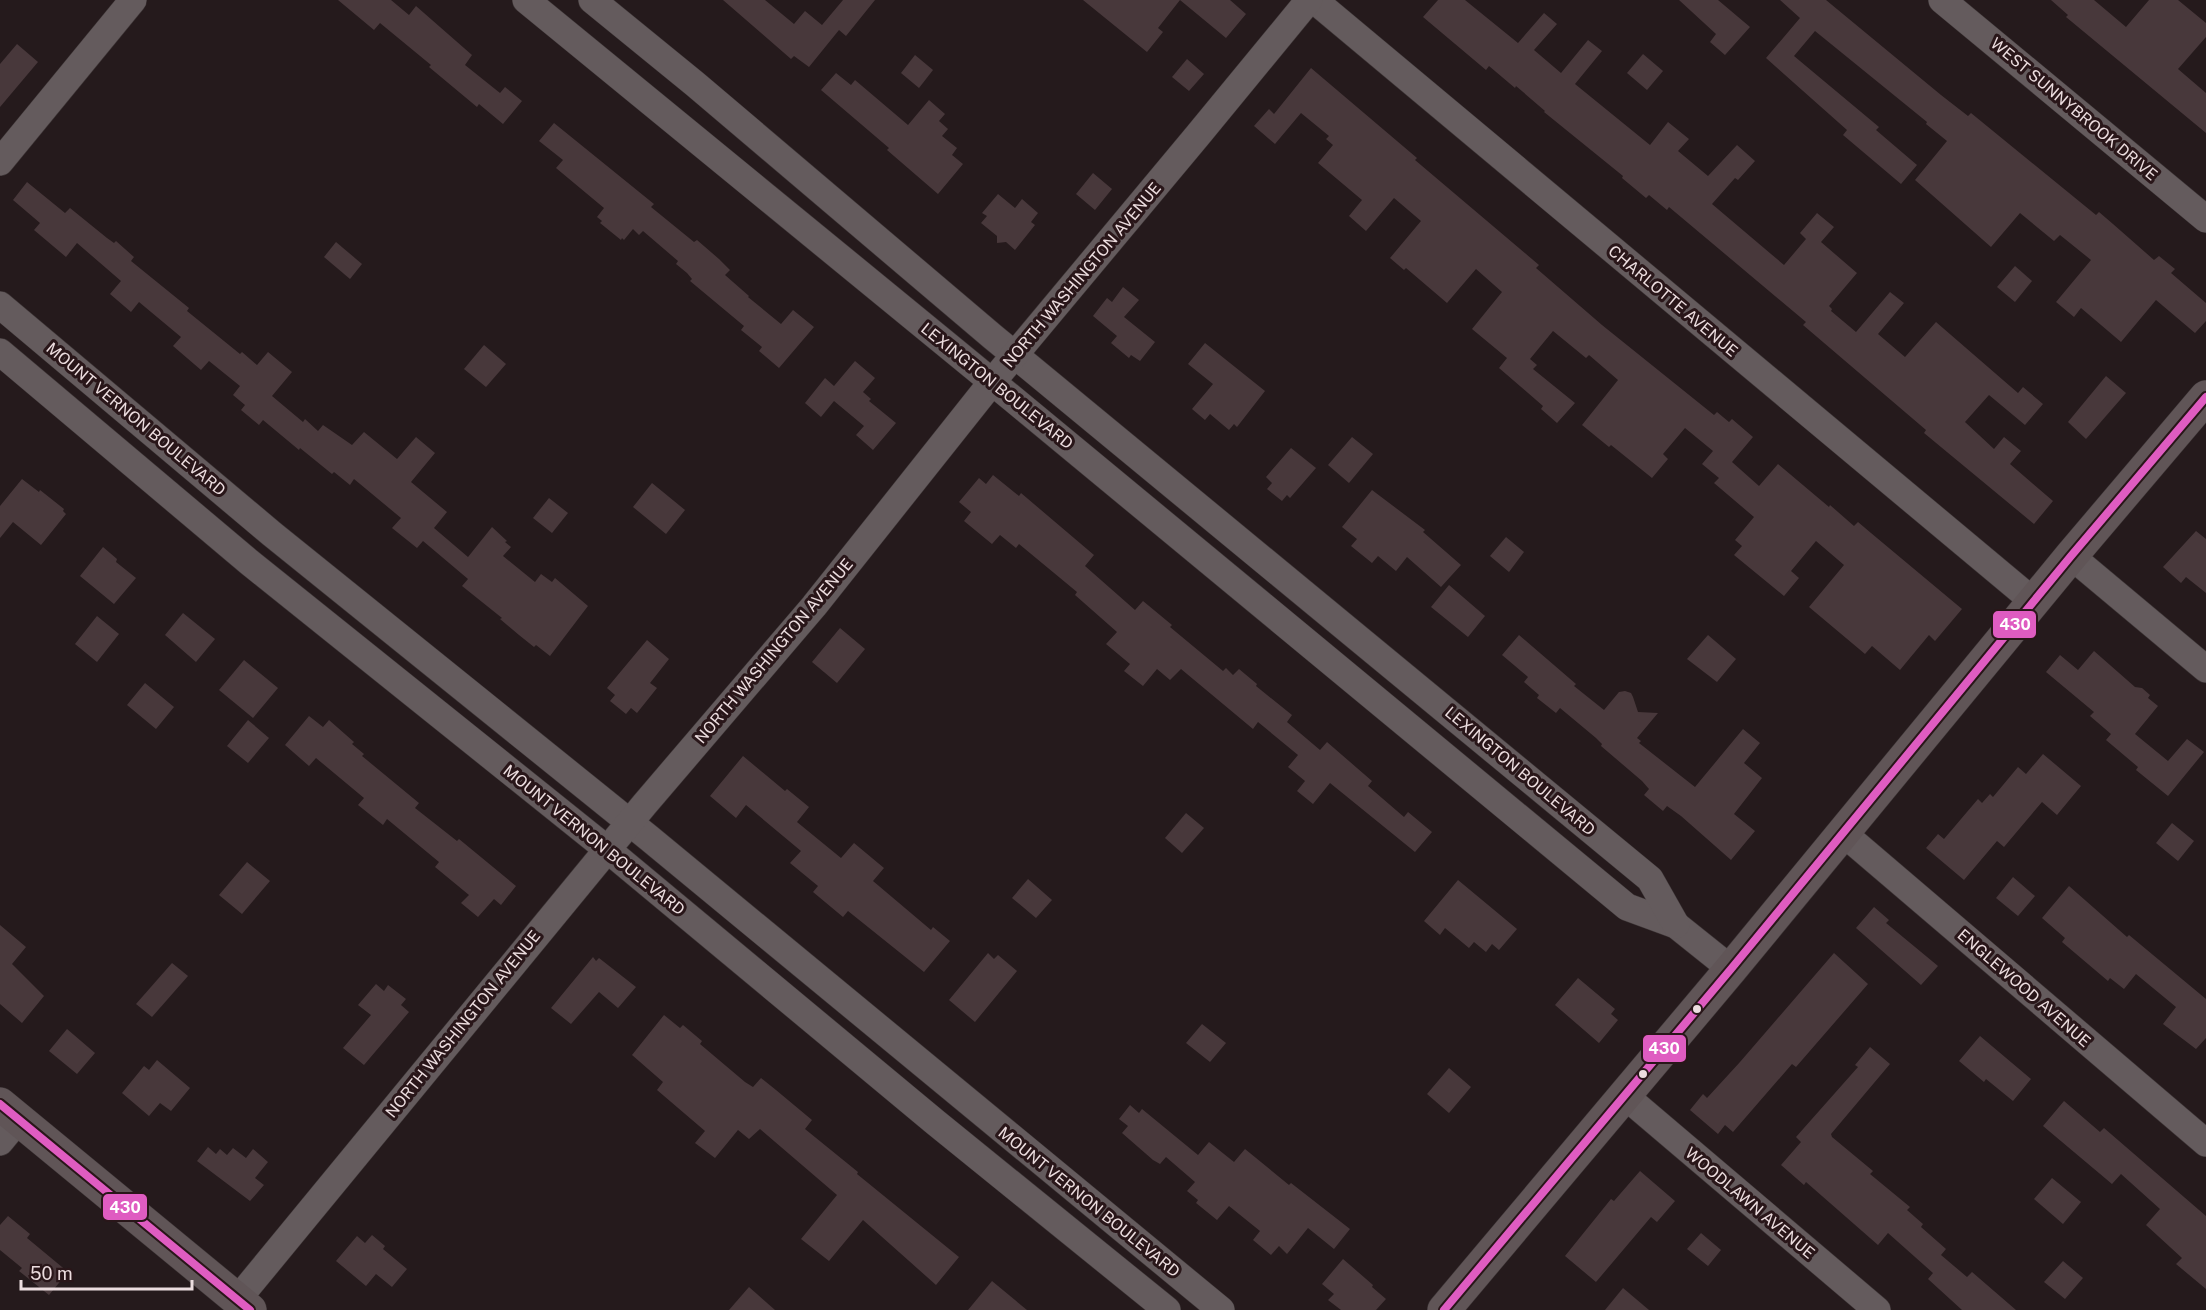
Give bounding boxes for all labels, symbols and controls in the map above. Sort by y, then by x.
street label: WEST SUNNYBROOK DRIVE [1987,34,2161,184]
street label: NORTH WASHINGTON AVENUE [999,179,1165,371]
street label: CHARLOTTE AVENUE [1604,241,1742,361]
street label: LEXINGTON BOULEVARD [917,319,1077,453]
street label: MOUNT VERNON BOULEVARD [42,338,230,500]
street label: NORTH WASHINGTON AVENUE [691,555,857,747]
line badge: 430 [1992,610,2037,639]
text: 430 [1999,615,2031,634]
street label: LEXINGTON BOULEVARD [1441,703,1599,839]
street label: MOUNT VERNON BOULEVARD [499,761,689,919]
street label: ENGLEWOOD AVENUE [1954,925,2094,1051]
street label: NORTH WASHINGTON AVENUE [382,927,544,1121]
unlabelled marker [1691,1003,1703,1015]
line badge: 430 [1642,1034,1687,1063]
text: 430 [1648,1039,1680,1058]
unlabelled marker [1637,1068,1649,1080]
street label: MOUNT VERNON BOULEVARD [994,1123,1184,1281]
street label: WOODLAWN AVENUE [1681,1143,1819,1263]
line badge: 430 [102,1193,148,1221]
text: 430 [109,1198,141,1217]
scale bar [21,1253,192,1291]
text: 50 m [30,1263,73,1284]

